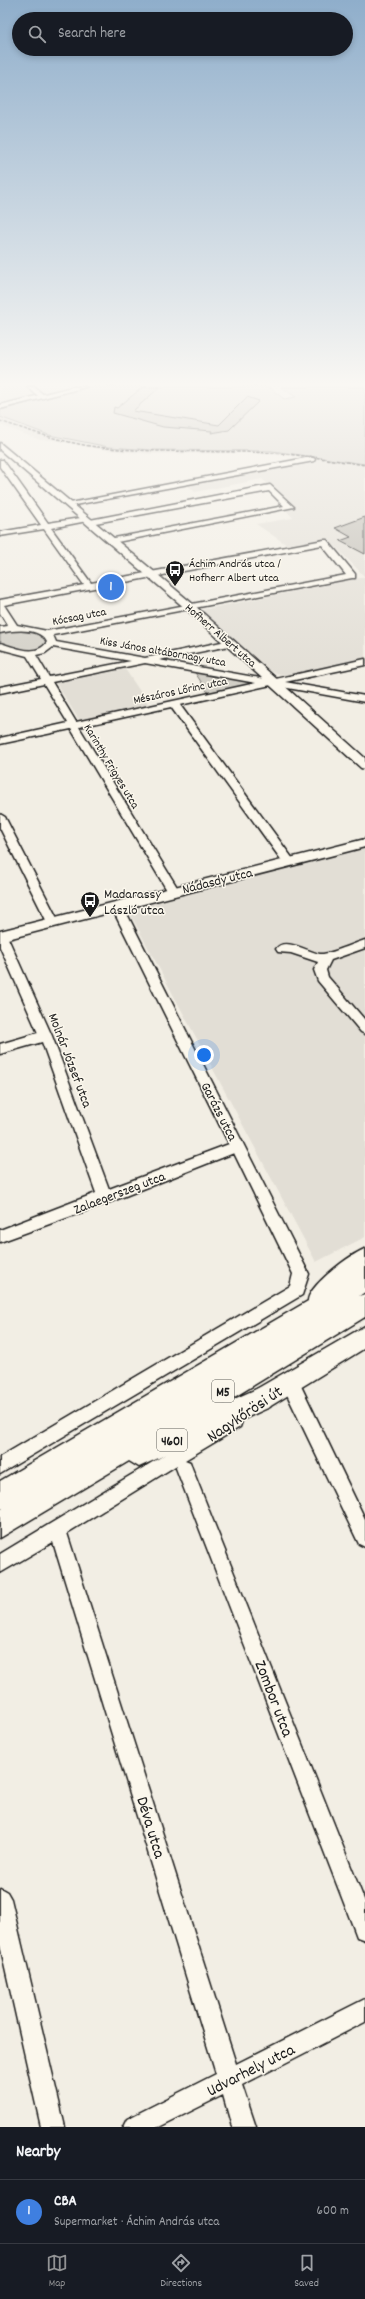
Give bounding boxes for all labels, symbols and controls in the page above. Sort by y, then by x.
search box [12,12,353,56]
icon: search [26,23,48,45]
text: Search here [58,23,126,45]
place label: Áchim András utca / Hofherr Albert utca [189,556,281,587]
bus stop icon: Áchim András utca / Hofherr Albert utca [164,559,186,587]
pin: 1 [98,572,124,602]
street label: Hofherr Albert utca [181,600,260,672]
street label: Kócsag utca [51,604,108,631]
street label: Kiss János altábornagy utca [98,633,227,672]
street label: Mészáros Lőrinc utca [132,673,229,710]
street label: Karinthy Frigyes utca [79,721,143,813]
street label: Nádasdy utca [180,863,255,900]
place label: Madarassy László utca [104,885,165,921]
bus stop icon: Madarassy László utca [79,890,101,918]
street label: Molnár József utca [42,1011,97,1111]
your location [194,1045,214,1065]
street label: Garázs utca [195,1079,242,1145]
street label: Zalaegerszeg utca [71,1167,169,1220]
road number: M5 [212,1380,234,1402]
street label: Nagykőrösi út [203,1381,288,1450]
road number: 4601 [157,1429,187,1451]
street label: Zombor utca [247,1657,298,1742]
street label: Déva utca [128,1794,170,1863]
street label: Udvarhely utca [203,2039,301,2104]
text: Nearby [16,2141,60,2165]
text: CBA [54,2191,77,2213]
text: 1 [28,2202,30,2221]
text: 600 m [317,2202,349,2221]
text: Supermarket · Áchim András utca [54,2213,219,2232]
tab: Map [46,2252,68,2292]
tab: Directions [160,2252,202,2292]
tab: Saved [294,2252,319,2292]

